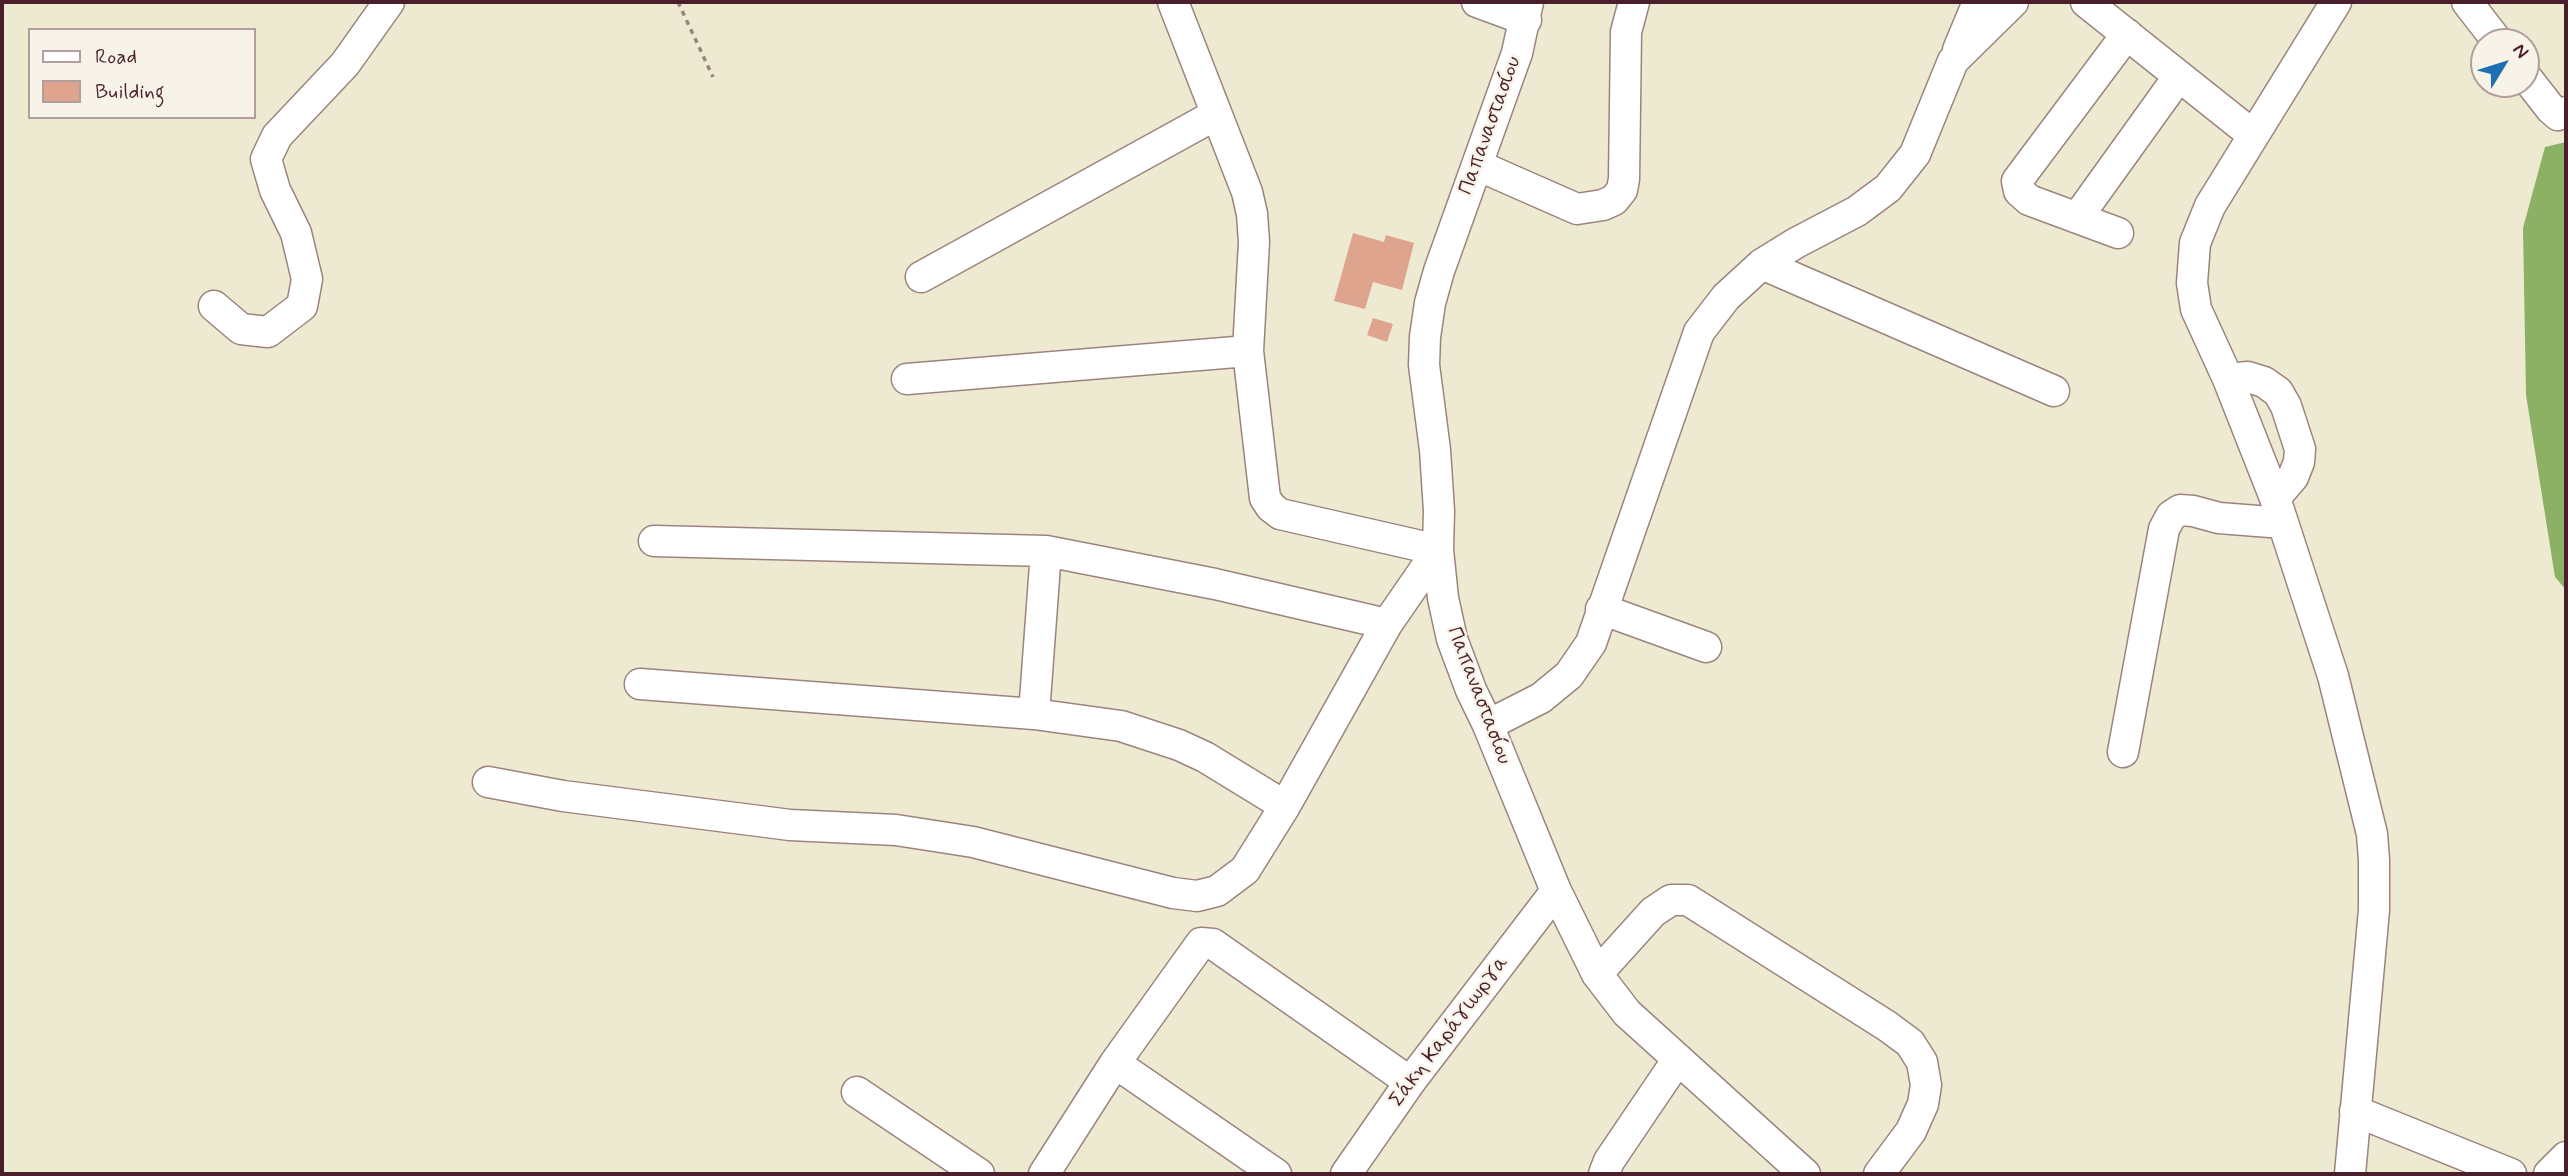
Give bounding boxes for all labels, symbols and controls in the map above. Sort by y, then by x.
legend [28,28,256,119]
north arrow [2470,28,2540,98]
text: N [2507,38,2534,64]
text: Road [95,43,137,71]
street label: Παπαναστασίου [1454,53,1528,199]
text: Building [95,78,165,106]
street label: Παπαναστασίου [1440,624,1516,768]
street label: Σάκη Καράγιωργα [1385,952,1515,1112]

